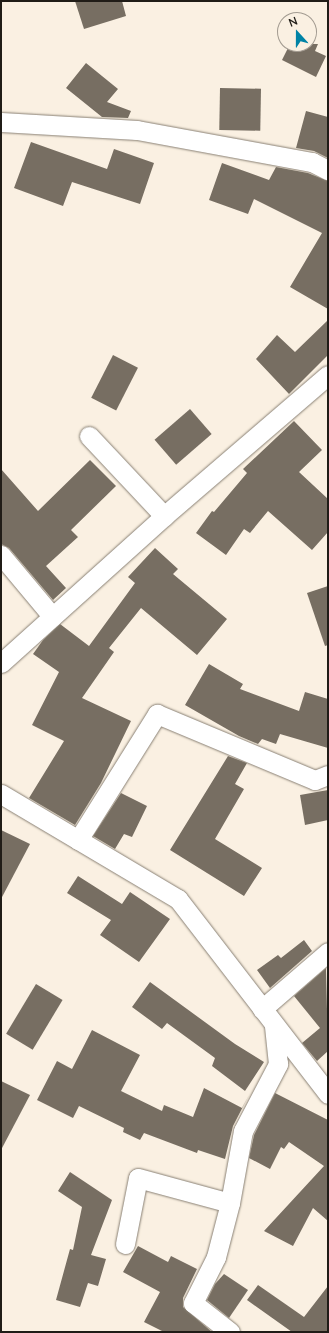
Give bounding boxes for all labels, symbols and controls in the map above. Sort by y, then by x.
north arrow [277,12,317,52]
text: N [287,14,299,29]

